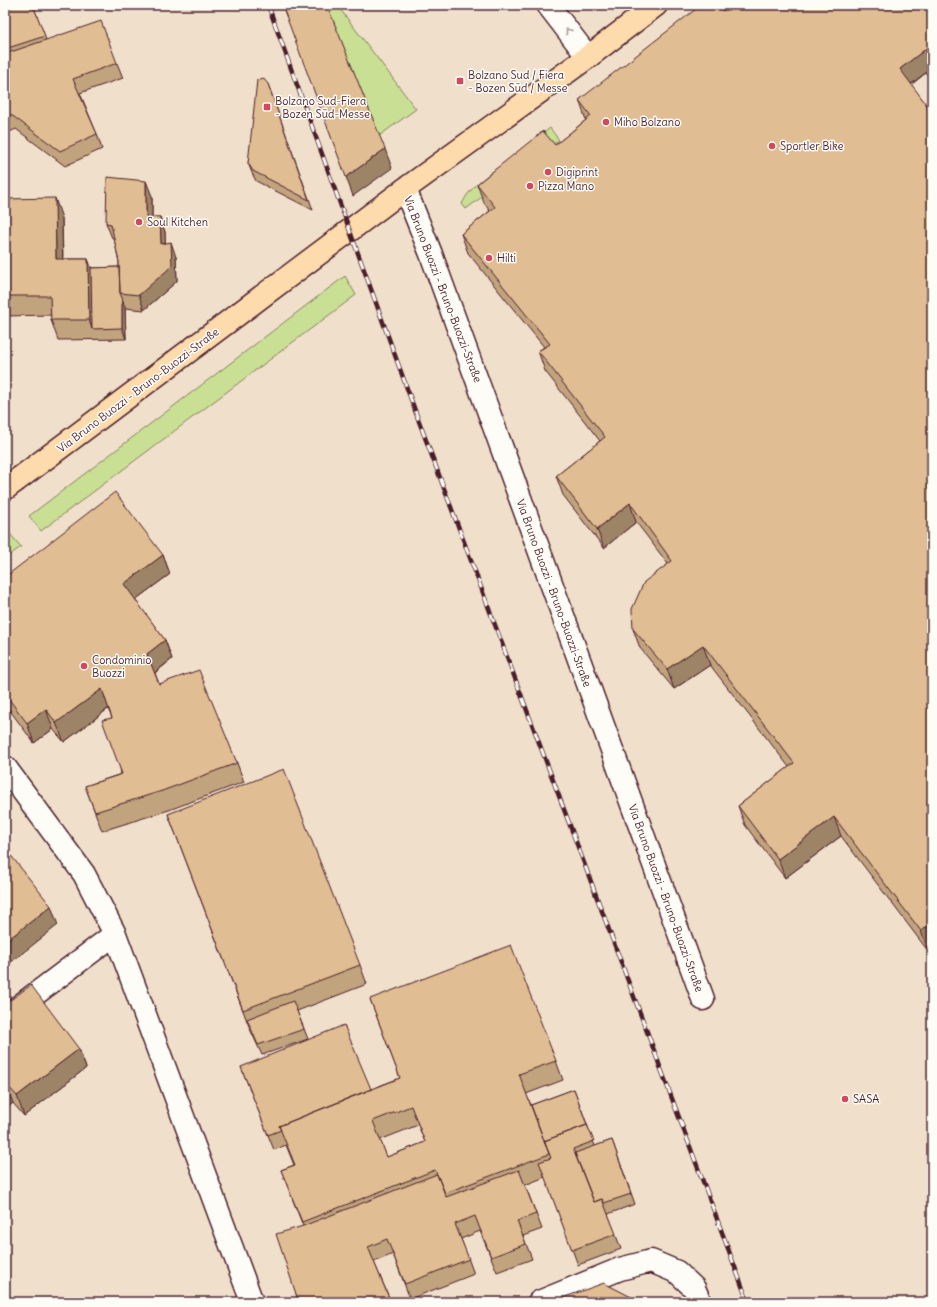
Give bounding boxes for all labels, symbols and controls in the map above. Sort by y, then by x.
one-way arrow [566,28,573,35]
place label: Bolzano Sud / Fiera - Bozen Süd / Messe [468,68,568,95]
marker: Bolzano Sud / Fiera - Bozen Süd / Messe [455,76,465,86]
place label: Bolzano Sud-Fiera - Bozen Süd-Messe [275,94,370,121]
marker: Bolzano Sud-Fiera - Bozen Süd-Messe [262,102,272,112]
place label: Miho Bolzano [614,115,680,129]
marker: Miho Bolzano [601,117,611,127]
place label: Sportler Bike [780,139,843,153]
marker: Sportler Bike [767,141,777,151]
place label: Digiprint [556,165,598,179]
marker: Digiprint [543,167,553,177]
place label: Pizza Mano [538,179,594,193]
marker: Pizza Mano [525,181,535,191]
street label: Via Bruno Buozzi - Bruno-Buozzi-Straße [401,194,485,384]
place label: Soul Kitchen [147,215,208,229]
marker: Soul Kitchen [134,217,144,227]
place label: Hilti [497,251,516,265]
marker: Hilti [484,253,494,263]
street label: Via Bruno Buozzi - Bruno-Buozzi-Straße [54,325,222,455]
street label: Via Bruno Buozzi - Bruno-Buozzi-Straße [513,497,595,689]
place label: Condominio Buozzi [92,653,151,680]
marker: Condominio Buozzi [79,661,89,671]
street label: Via Bruno Buozzi - Bruno-Buozzi-Straße [625,802,707,994]
place label: SASA [853,1092,879,1106]
marker: SASA [840,1094,850,1104]

